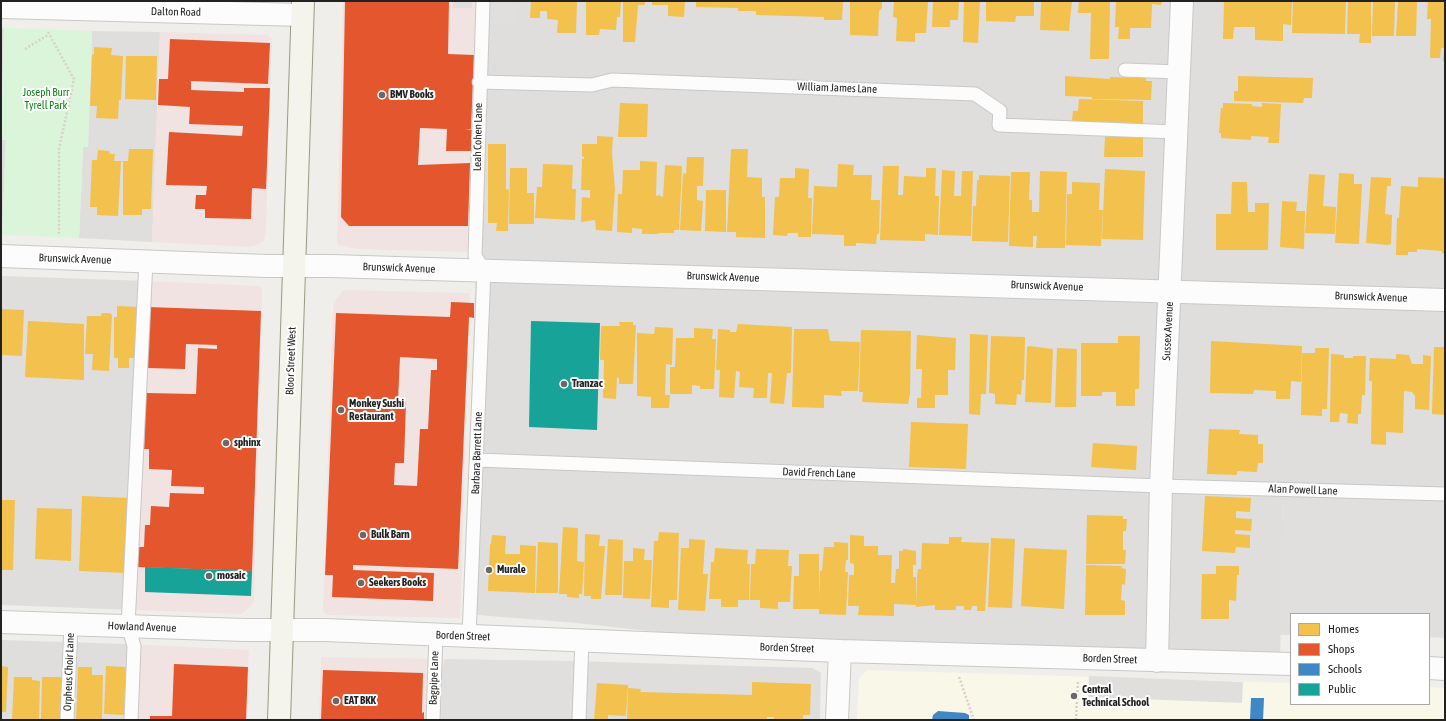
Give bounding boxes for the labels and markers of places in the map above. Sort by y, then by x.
place label: BMV Books [390,88,434,102]
marker: BMV Books [377,90,387,100]
place label: Tranzac [572,377,603,391]
marker: Tranzac [559,379,569,389]
place label: Monkey Sushi Restaurant [349,397,404,423]
marker: Monkey Sushi Restaurant [336,405,346,415]
place label: sphinx [234,436,261,450]
marker: sphinx [221,438,231,448]
place label: Bulk Barn [371,528,410,542]
marker: Bulk Barn [358,530,368,540]
place label: Murale [497,563,526,577]
marker: Murale [484,565,494,575]
place label: mosaic [217,569,246,583]
marker: mosaic [204,571,214,581]
place label: Seekers Books [369,576,426,590]
marker: Seekers Books [356,578,366,588]
place label: Central Technical School [1082,683,1149,709]
marker: Central Technical School [1069,691,1079,701]
place label: EAT BKK [344,694,376,708]
marker: EAT BKK [331,696,341,706]

